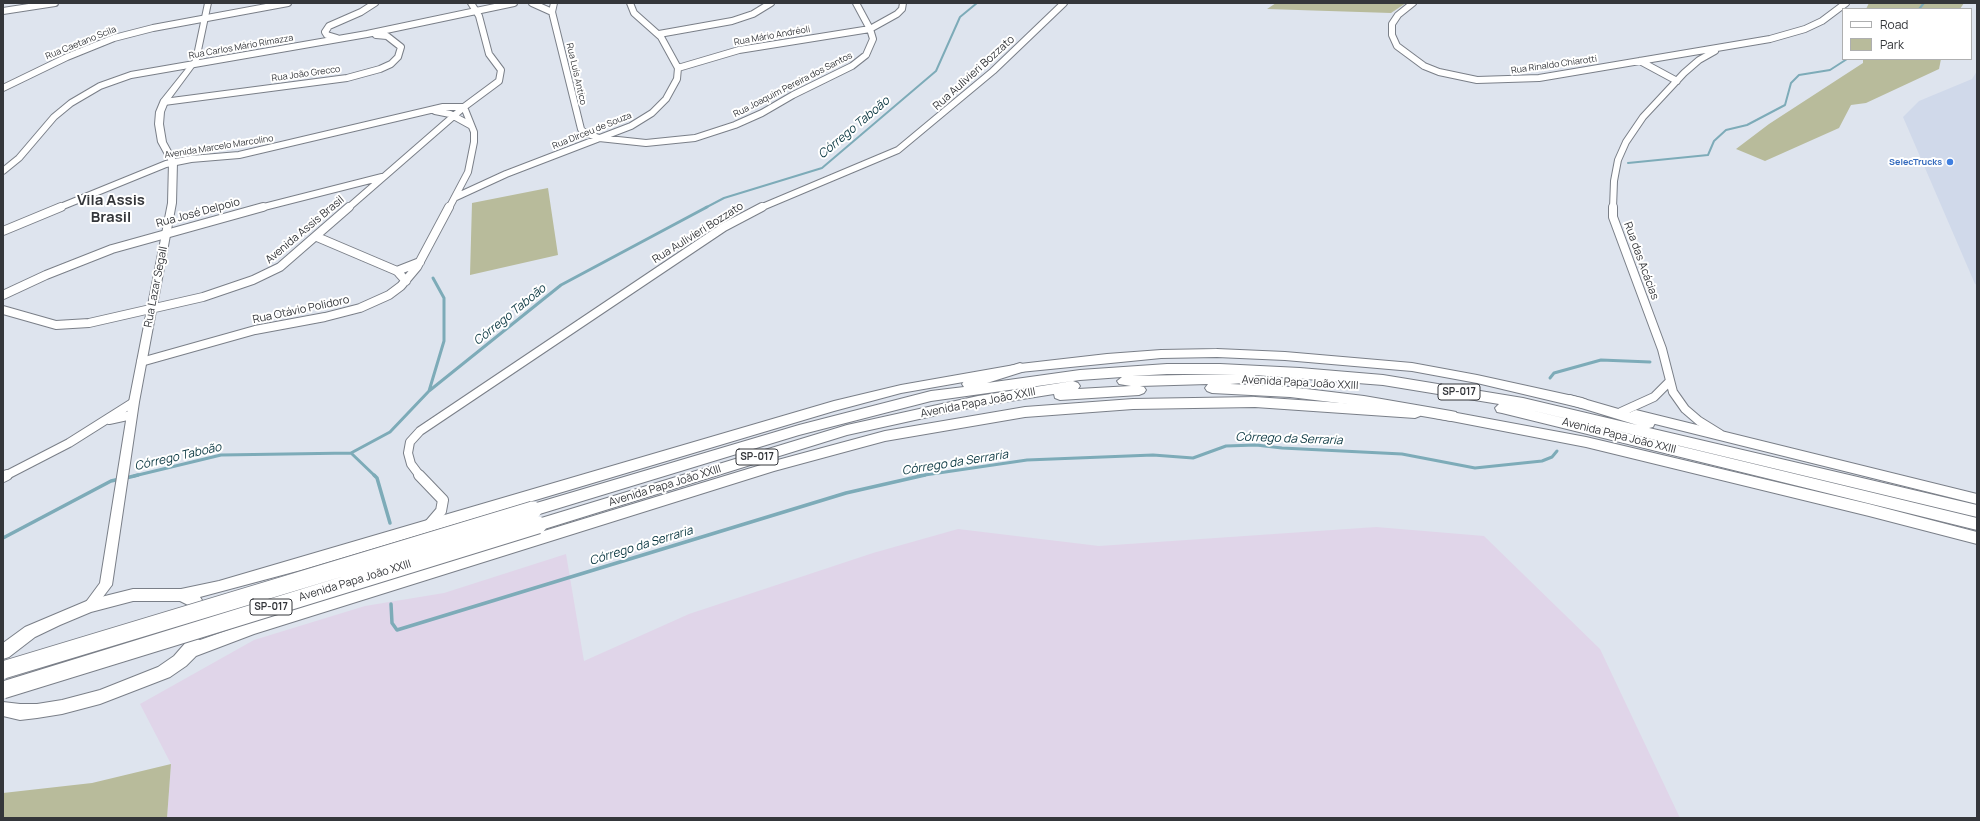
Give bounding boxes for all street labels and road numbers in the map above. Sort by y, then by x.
street label: Rua Caetano Scila [44,24,118,62]
street label: Rua Mário Andréoli [733,24,811,48]
street label: Rua Carlos Mário Rimazza [188,32,294,62]
street label: Rua Aulivieri Bozzato [931,33,1017,113]
street label: Rua Luís Antico [564,42,588,106]
street label: Rua Joaquim Pereira dos Santos [732,50,854,120]
street label: Rua Rinaldo Chiarotti [1510,54,1598,76]
street label: Rua João Grecco [271,64,341,84]
street label: Rua Dirceu de Souza [551,110,633,152]
street label: Avenida Marcelo Marcolino [164,133,274,161]
street label: Avenida Assis Brasil [263,193,347,267]
street label: Rua José Delpoio [155,195,241,231]
street label: Rua Aulivieri Bozzato [650,200,746,266]
street label: Rua das Acácias [1621,220,1661,302]
street label: Rua Lazar Segall [142,245,170,329]
street label: Rua Otávio Polidoro [251,293,351,327]
street label: Avenida Papa João XXIII [1241,373,1359,393]
road number: SP-017 [1438,384,1480,400]
street label: Avenida Papa João XXIII [919,385,1037,421]
street label: Avenida Papa João XXIII [1561,415,1677,457]
road number: SP-017 [736,449,778,465]
street label: Avenida Papa João XXIII [607,463,723,509]
street label: Avenida Papa João XXIII [297,558,413,604]
road number: SP-017 [250,599,292,615]

